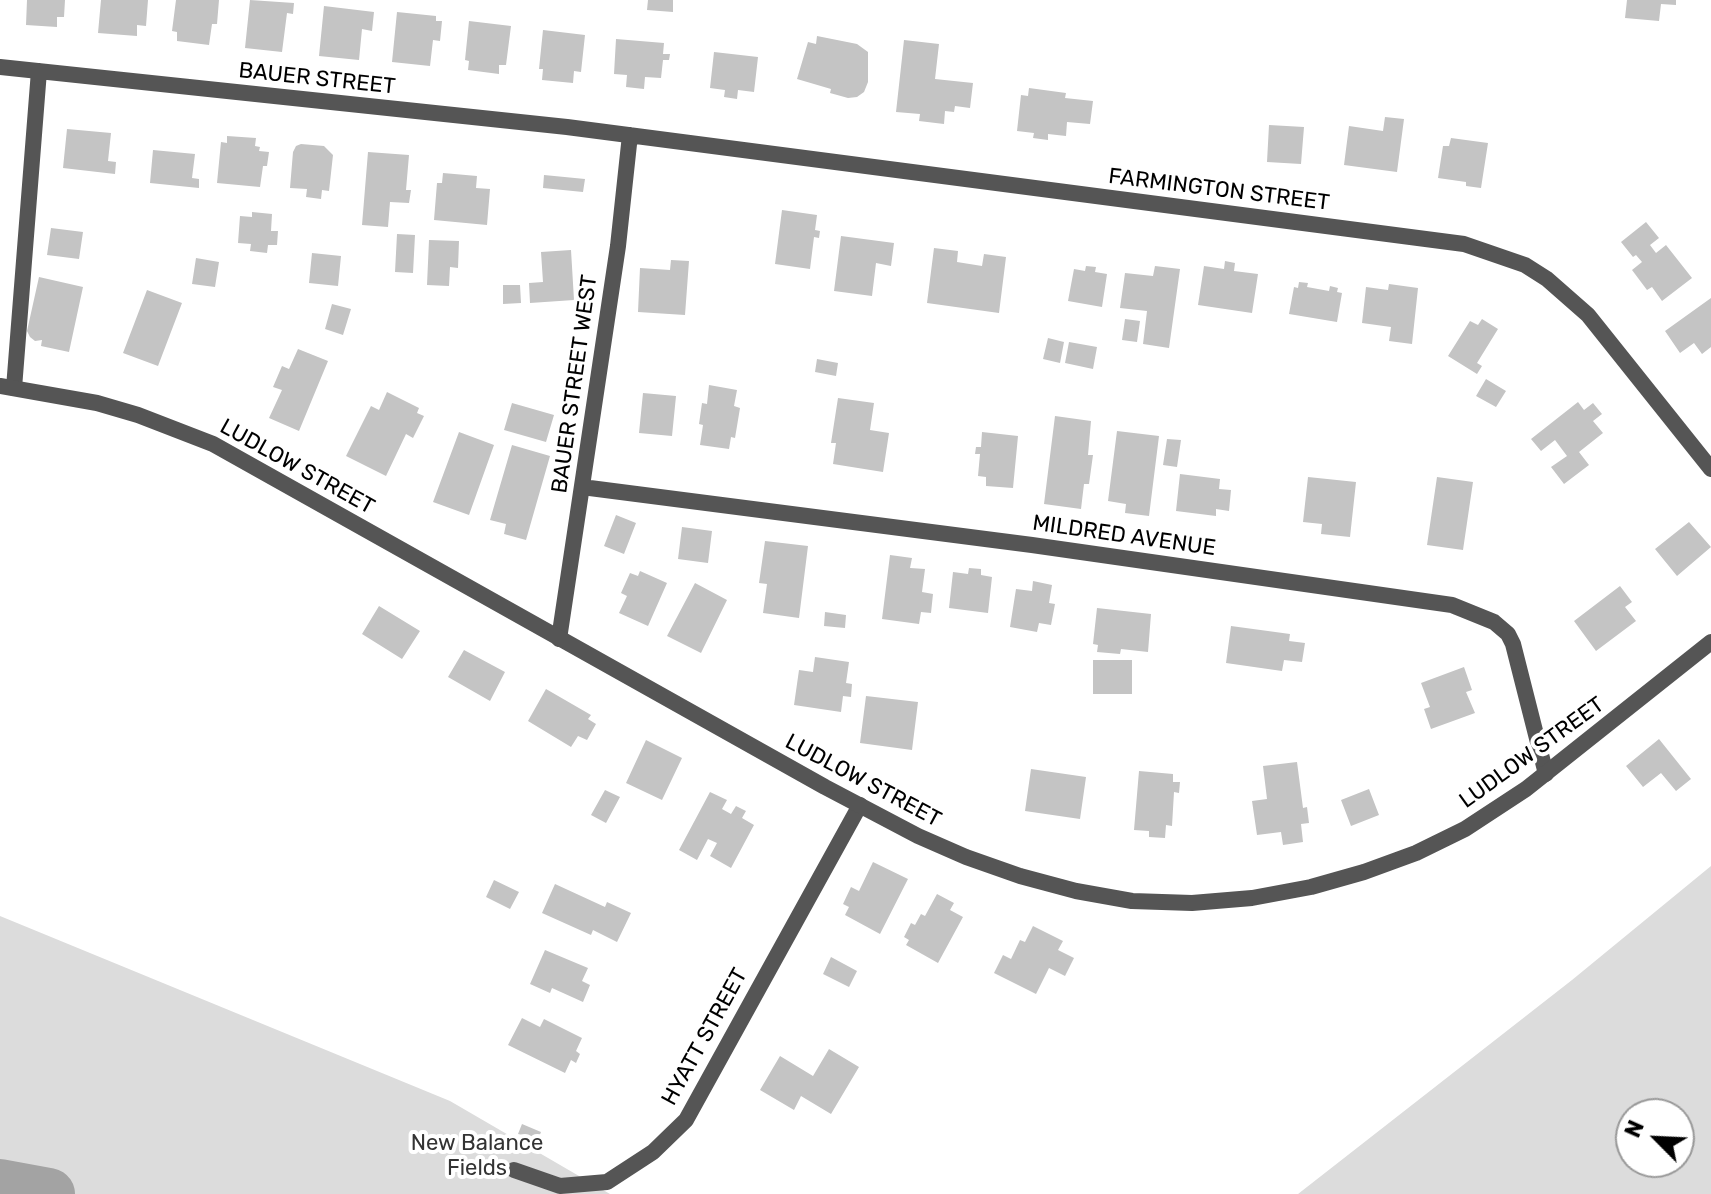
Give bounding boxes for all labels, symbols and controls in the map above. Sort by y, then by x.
street label: BAUER STREET [237,58,397,100]
street label: FARMINGTON STREET [1107,163,1331,217]
street label: BAUER STREET WEST [547,273,603,495]
street label: LUDLOW STREET [215,414,379,520]
street label: MILDRED AVENUE [1031,510,1217,562]
street label: LUDLOW STREET [1454,692,1610,814]
street label: LUDLOW STREET [781,729,945,833]
street label: HYATT STREET [657,964,753,1110]
north arrow [1615,1098,1695,1178]
text: N [1619,1116,1650,1142]
park label: New Balance Fields [411,1131,543,1182]

